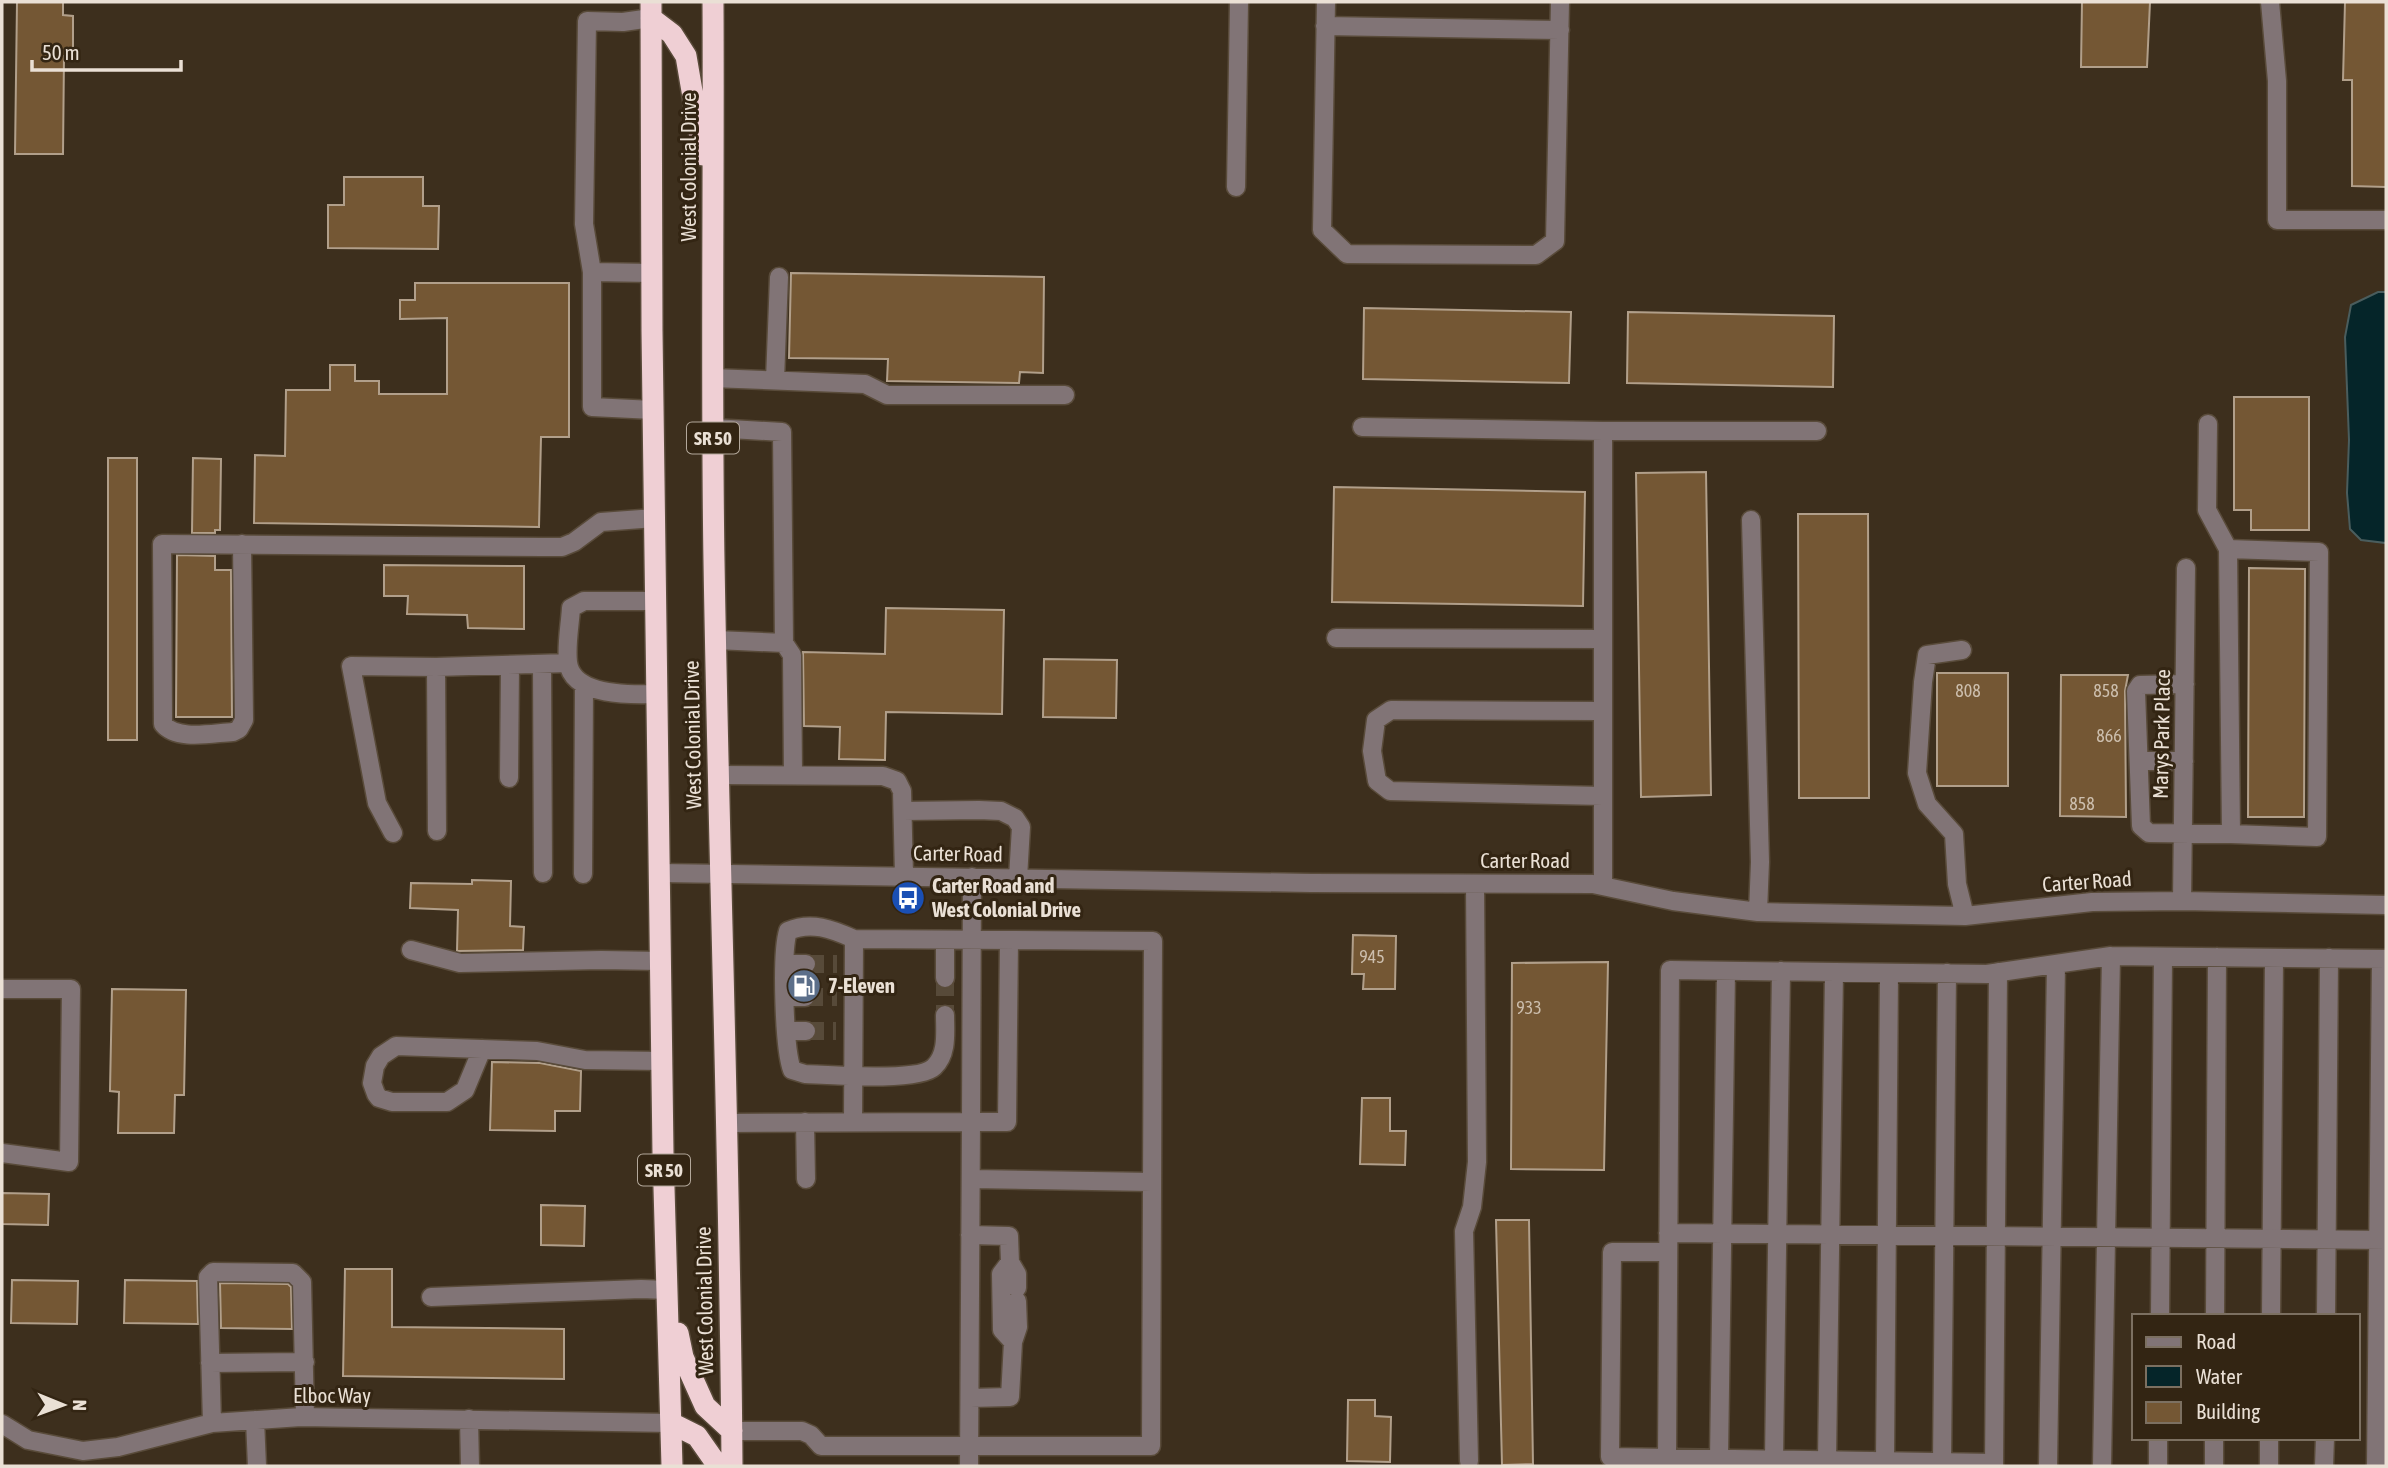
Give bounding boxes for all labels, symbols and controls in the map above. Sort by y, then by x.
scale bar [32,28,180,72]
text: 50 m [42,40,80,64]
street label: West Colonial Drive [676,93,700,242]
road number: SR 50 [687,422,739,453]
street label: West Colonial Drive [679,660,705,810]
street label: Marys Park Place [2148,669,2174,799]
house number: 808 [1955,680,1981,701]
house number: 858 [2093,680,2119,701]
house number: 866 [2096,725,2122,746]
house number: 858 [2069,793,2095,814]
street label: Carter Road [913,840,1003,866]
street label: Carter Road [1480,848,1570,872]
street label: Carter Road [2041,866,2133,896]
place label: Carter Road and West Colonial Drive [931,873,1081,921]
bus stop icon: Carter Road and West Colonial Drive [889,879,927,917]
house number: 945 [1359,946,1385,967]
fuel station icon: 7-Eleven [785,967,823,1005]
place label: 7-Eleven [828,973,895,997]
house number: 933 [1516,997,1542,1018]
road number: SR 50 [638,1154,690,1186]
street label: West Colonial Drive [691,1226,717,1376]
legend [2132,1314,2360,1440]
text: Road [2196,1329,2236,1353]
text: Water [2196,1364,2243,1388]
north arrow [28,1370,98,1440]
street label: Elboc Way [293,1383,371,1407]
text: N [69,1399,91,1411]
text: Building [2196,1399,2260,1423]

